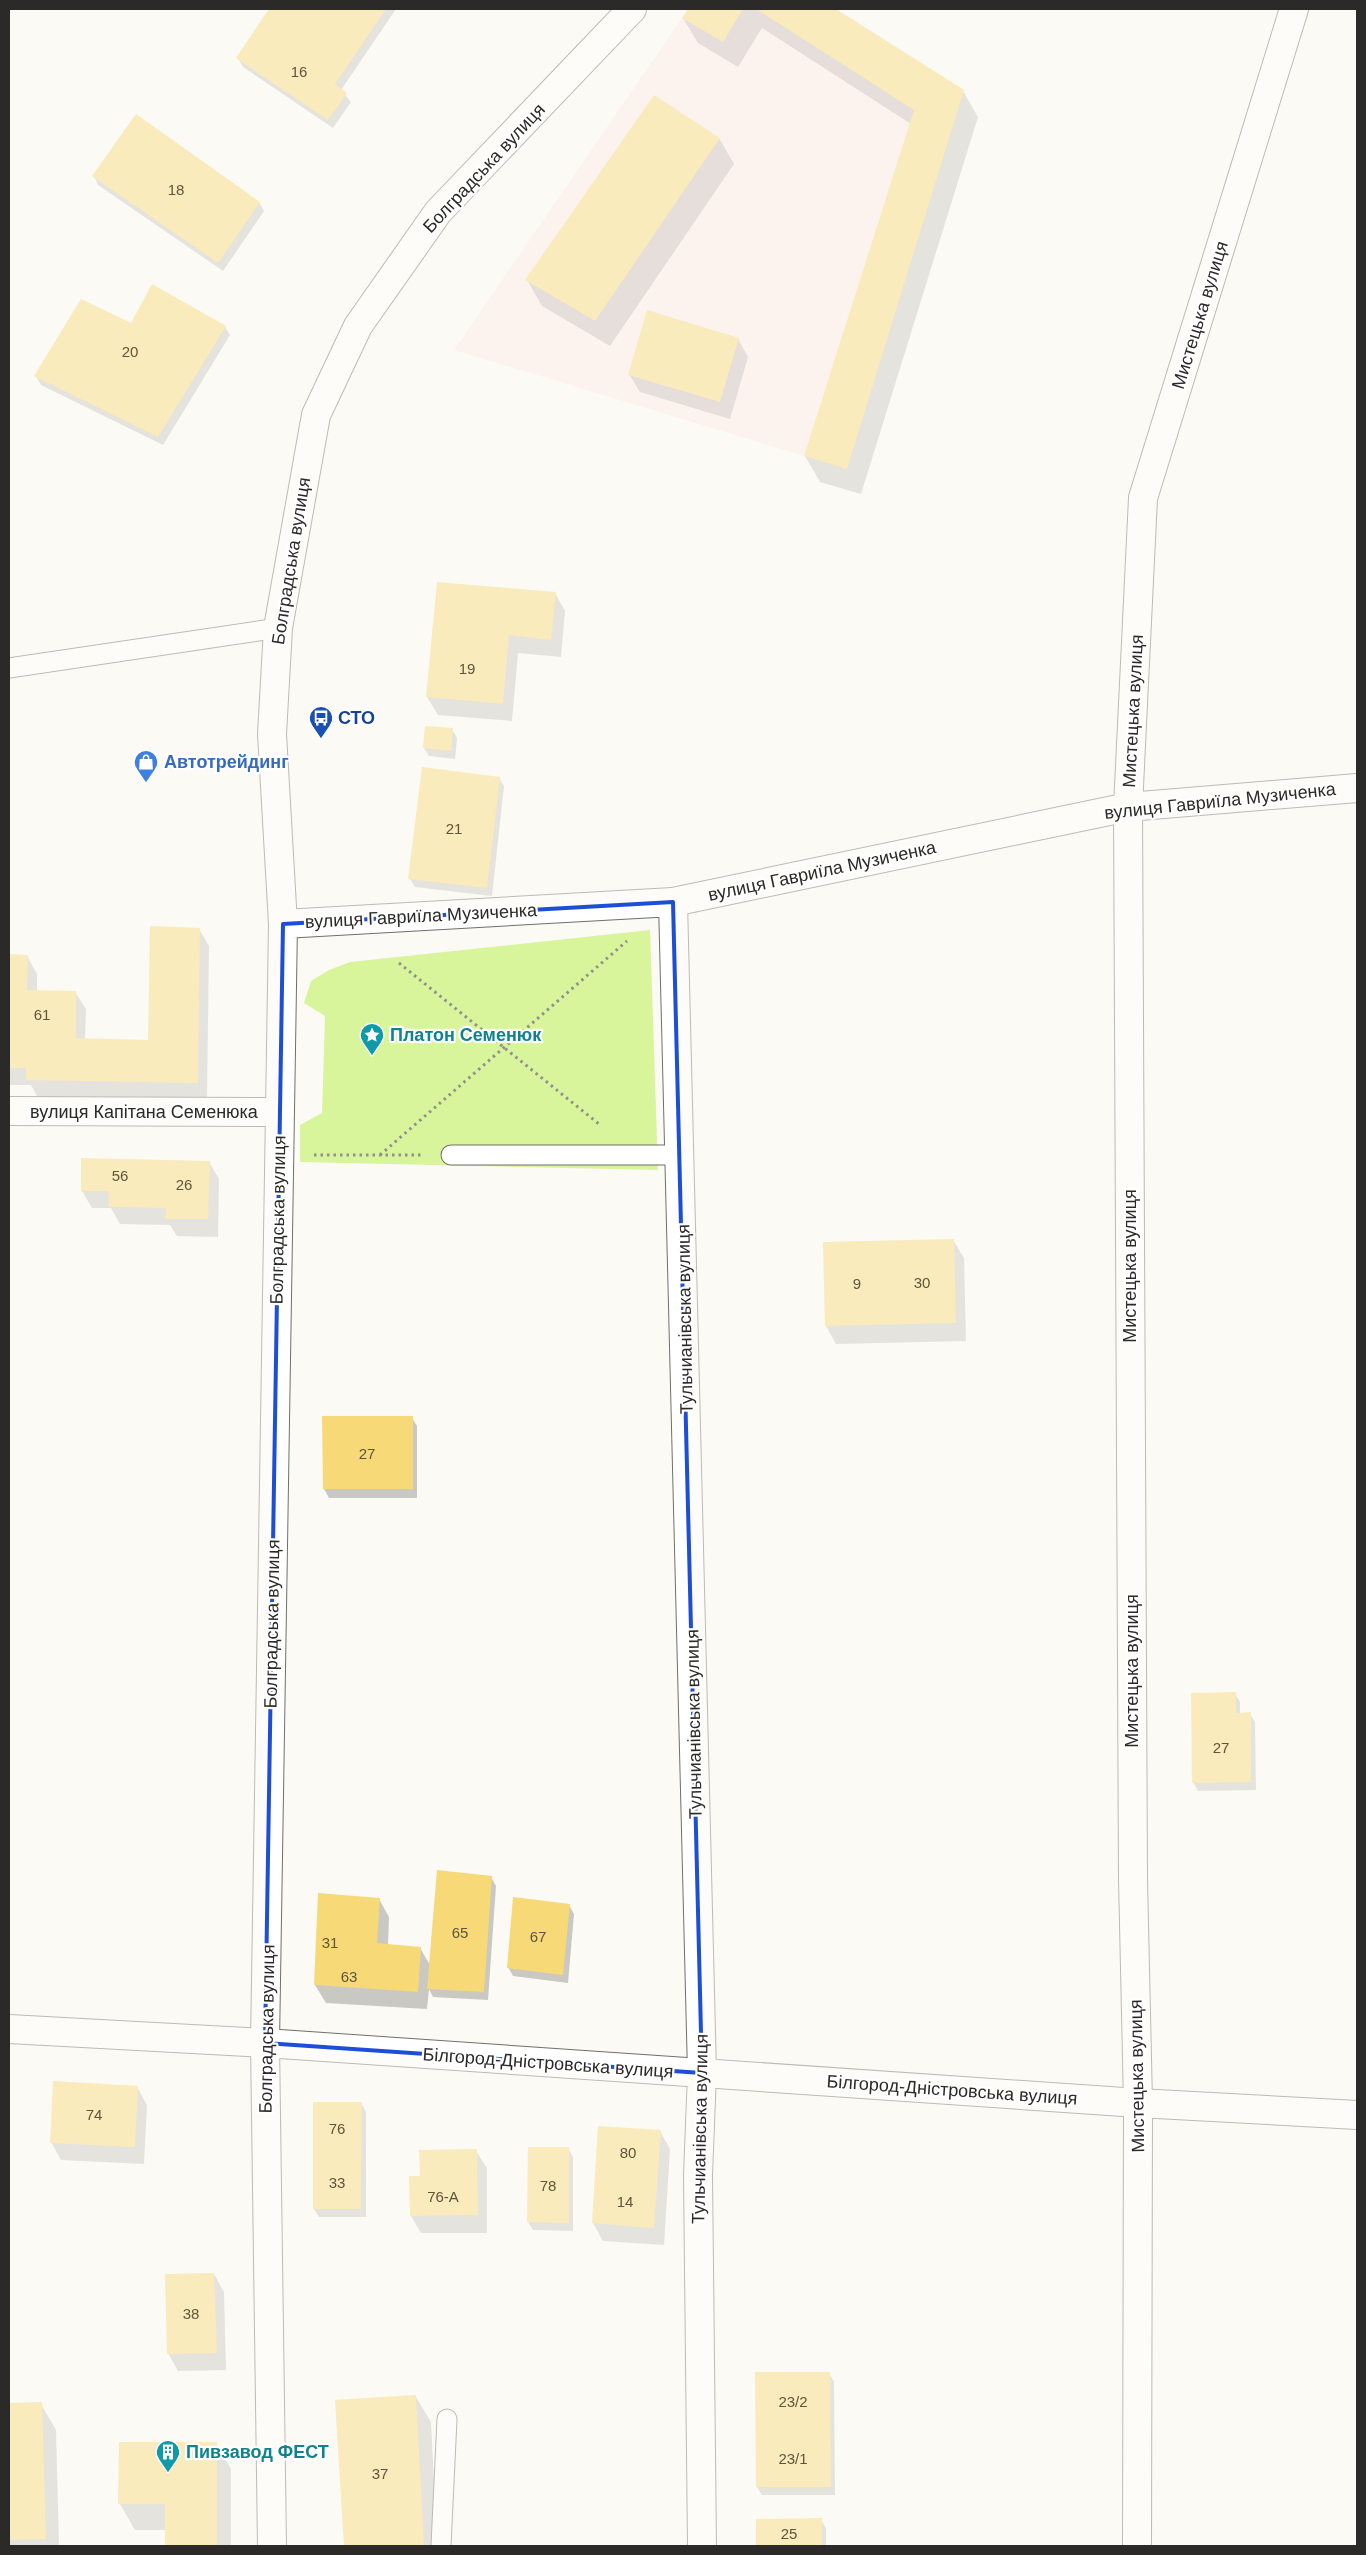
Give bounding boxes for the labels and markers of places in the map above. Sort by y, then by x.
bus stop icon: СТО [308,705,334,739]
place label: СТО [338,708,375,728]
shop icon: Автотрейдинг [133,749,159,783]
place label: Автотрейдинг [164,752,289,772]
place icon: Платон Семенюк [359,1022,385,1056]
place label: Платон Семенюк [390,1025,542,1045]
building icon: Пивзавод ФЕСТ [155,2439,181,2473]
place label: Пивзавод ФЕСТ [186,2442,329,2462]

